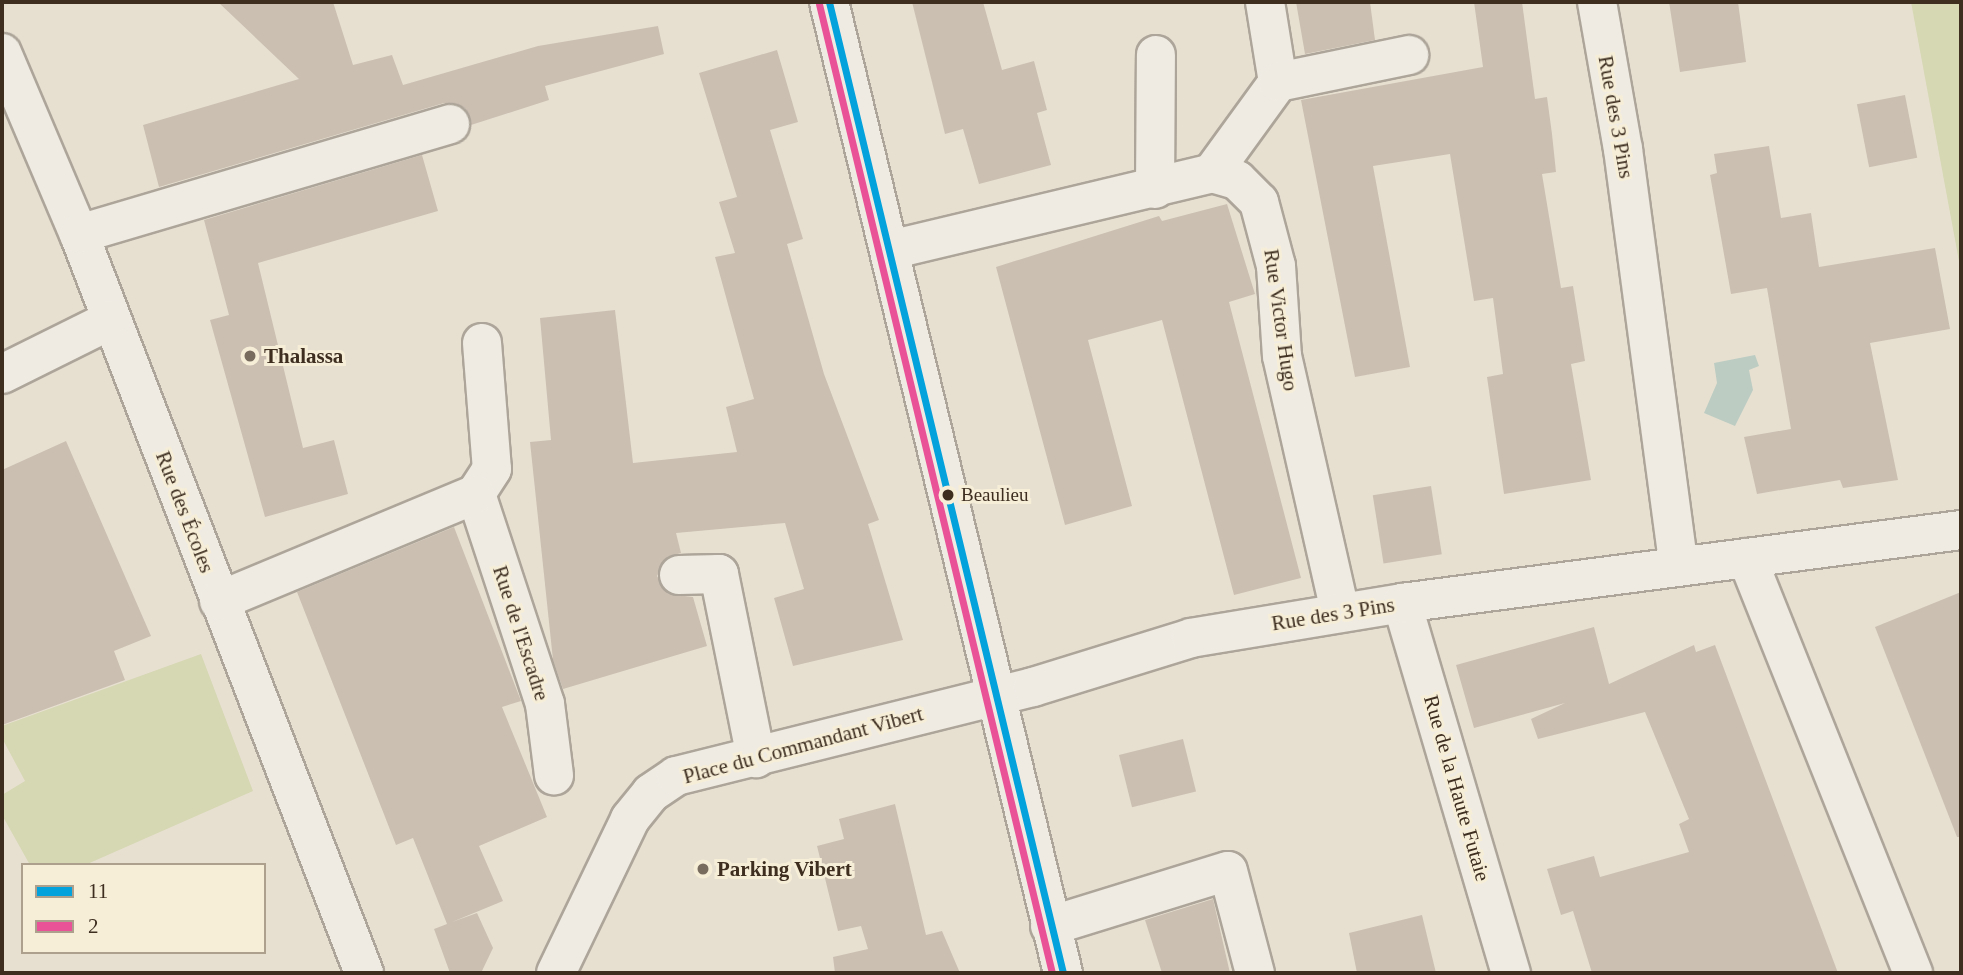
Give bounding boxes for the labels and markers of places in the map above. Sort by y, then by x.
place label: Thalassa [264,343,343,369]
marker: Thalassa [242,348,258,364]
place label: Beaulieu [961,484,1029,506]
marker: Beaulieu [941,488,955,502]
place label: Parking Vibert [717,856,852,882]
marker: Parking Vibert [695,861,711,877]

